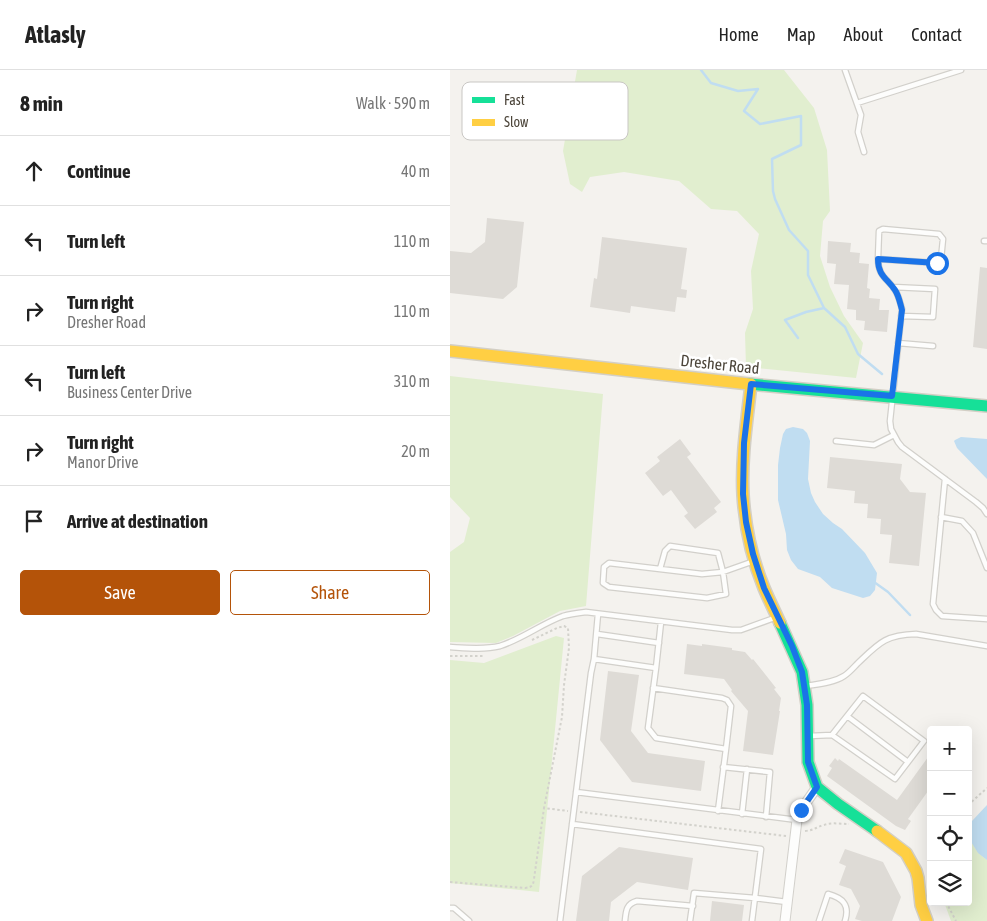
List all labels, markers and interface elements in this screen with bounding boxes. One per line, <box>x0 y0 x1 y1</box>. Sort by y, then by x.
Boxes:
text: Atlasly <box>25 21 86 48</box>
text: Home <box>719 24 759 45</box>
text: Map <box>787 24 816 45</box>
text: About <box>844 24 883 45</box>
text: Contact <box>911 24 962 45</box>
legend <box>462 82 628 140</box>
text: 8 min <box>20 91 63 115</box>
text: Fast <box>504 92 525 108</box>
text: Walk · 590 m <box>356 94 430 112</box>
text: Slow <box>504 114 529 130</box>
icon: ahead <box>20 157 48 185</box>
text: Continue <box>67 160 131 182</box>
text: 40 m <box>401 162 430 180</box>
icon: left <box>20 227 48 255</box>
text: Turn left <box>67 230 125 252</box>
text: 110 m <box>394 232 430 250</box>
route start <box>926 252 949 275</box>
text: Turn right <box>67 291 134 313</box>
icon: right <box>20 297 48 325</box>
text: 110 m <box>394 302 430 320</box>
text: Dresher Road <box>67 313 146 331</box>
street label: Dresher Road <box>680 351 760 377</box>
text: Turn left <box>67 361 125 383</box>
icon: left <box>20 367 48 395</box>
text: 310 m <box>394 372 430 390</box>
text: Business Center Drive <box>67 383 192 401</box>
text: Turn right <box>67 431 134 453</box>
icon: right <box>20 437 48 465</box>
text: 20 m <box>401 442 430 460</box>
text: Manor Drive <box>67 453 138 471</box>
icon: arrive <box>20 507 48 535</box>
text: Arrive at destination <box>67 510 208 532</box>
button: Save <box>20 570 220 615</box>
button: Share <box>230 570 430 615</box>
map controls <box>927 726 972 906</box>
button: + <box>927 726 972 771</box>
button: − <box>927 771 972 816</box>
route end <box>790 799 813 822</box>
button: locate <box>927 816 972 861</box>
button: layers <box>927 861 972 906</box>

